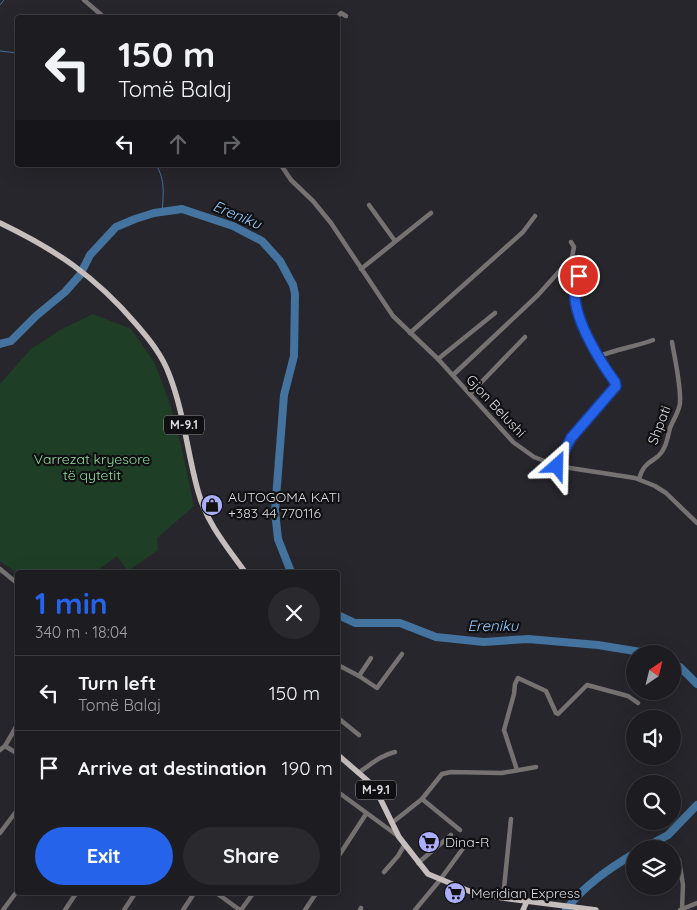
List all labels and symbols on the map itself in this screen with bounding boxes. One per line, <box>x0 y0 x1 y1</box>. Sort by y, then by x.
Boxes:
water label: Ereniku <box>210 196 266 234</box>
pin <box>558 255 600 297</box>
street label: Gjon Belushi <box>462 371 530 441</box>
street label: Shpati <box>643 403 675 447</box>
road number: M-9.1 <box>164 416 204 434</box>
position arrow <box>530 439 582 491</box>
park label: Varrezat kryesore të qytetit <box>34 450 150 484</box>
place label: AUTOGOMA KATI +383 44 770116 <box>228 488 340 522</box>
shop icon: AUTOGOMA KATI +383 44 770116 <box>200 493 224 517</box>
water label: Ereniku <box>468 616 520 635</box>
north arrow <box>626 645 681 700</box>
road number: M-9.1 <box>356 780 396 800</box>
supermarket icon: Dina-R <box>417 830 441 854</box>
place label: Dina-R <box>445 833 489 851</box>
supermarket icon: Meridian Express <box>443 881 467 905</box>
place label: Meridian Express <box>471 884 580 902</box>

